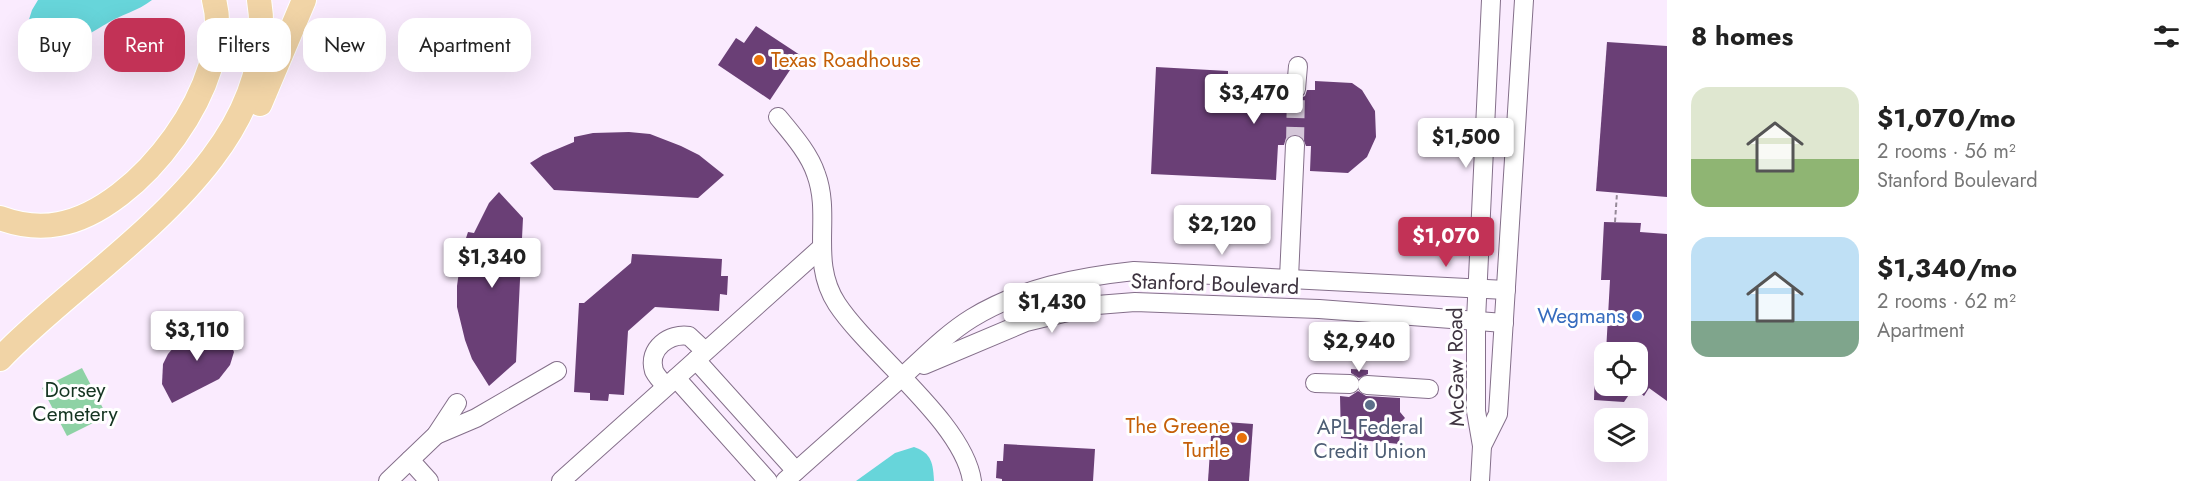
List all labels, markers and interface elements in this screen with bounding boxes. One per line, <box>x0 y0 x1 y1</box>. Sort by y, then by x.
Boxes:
text: 8 homes <box>1691 17 1793 55</box>
chip: Buy <box>18 18 92 72</box>
chip: Rent <box>104 18 185 72</box>
chip: Filters <box>197 18 291 72</box>
chip: New <box>303 18 386 72</box>
chip: Apartment <box>398 18 531 72</box>
icon: filters <box>2150 20 2183 53</box>
place label: Texas Roadhouse <box>771 45 921 75</box>
marker: Texas Roadhouse <box>752 53 766 67</box>
pin: $3,470 <box>1205 74 1303 125</box>
text: $3,470 <box>1219 79 1289 108</box>
text: $1,070/mo <box>1877 99 2016 137</box>
icon: home <box>1739 111 1811 183</box>
pin: $1,500 <box>1417 118 1515 169</box>
text: $1,500 <box>1432 123 1500 152</box>
text: 2 rooms · 56 m² <box>1877 137 2016 166</box>
text: Stanford Boulevard <box>1877 166 2038 195</box>
pin: $2,120 <box>1173 205 1271 256</box>
text: $2,120 <box>1188 210 1256 239</box>
pin: $1,070 <box>1397 217 1495 268</box>
text: $1,070 <box>1412 222 1480 251</box>
pin: $1,340 <box>443 238 541 289</box>
text: $1,340 <box>458 243 526 272</box>
text: $1,340/mo <box>1877 249 2017 287</box>
icon: home <box>1739 261 1811 333</box>
street label: Stanford Boulevard <box>1130 266 1300 302</box>
pin: $1,430 <box>1003 283 1101 334</box>
text: 2 rooms · 62 m² <box>1877 287 2016 316</box>
text: $1,430 <box>1018 288 1086 317</box>
place label: Wegmans <box>1537 301 1625 331</box>
street label: McGaw Road <box>1440 307 1472 427</box>
marker: Wegmans <box>1630 309 1644 323</box>
pin: $3,110 <box>148 311 246 362</box>
text: $3,110 <box>165 316 229 345</box>
text: Apartment <box>1877 316 1964 345</box>
pin: $2,940 <box>1310 322 1408 373</box>
text: $2,940 <box>1323 327 1395 356</box>
map controls <box>1594 342 1648 462</box>
button: locate <box>1594 342 1648 396</box>
park label: Dorsey Cemetery <box>32 375 118 429</box>
marker: APL Federal Credit Union <box>1363 398 1377 412</box>
button: layers <box>1594 408 1648 462</box>
place label: The Greene Turtle <box>1125 411 1230 465</box>
place label: APL Federal Credit Union <box>1314 412 1426 466</box>
marker: The Greene Turtle <box>1235 431 1249 445</box>

